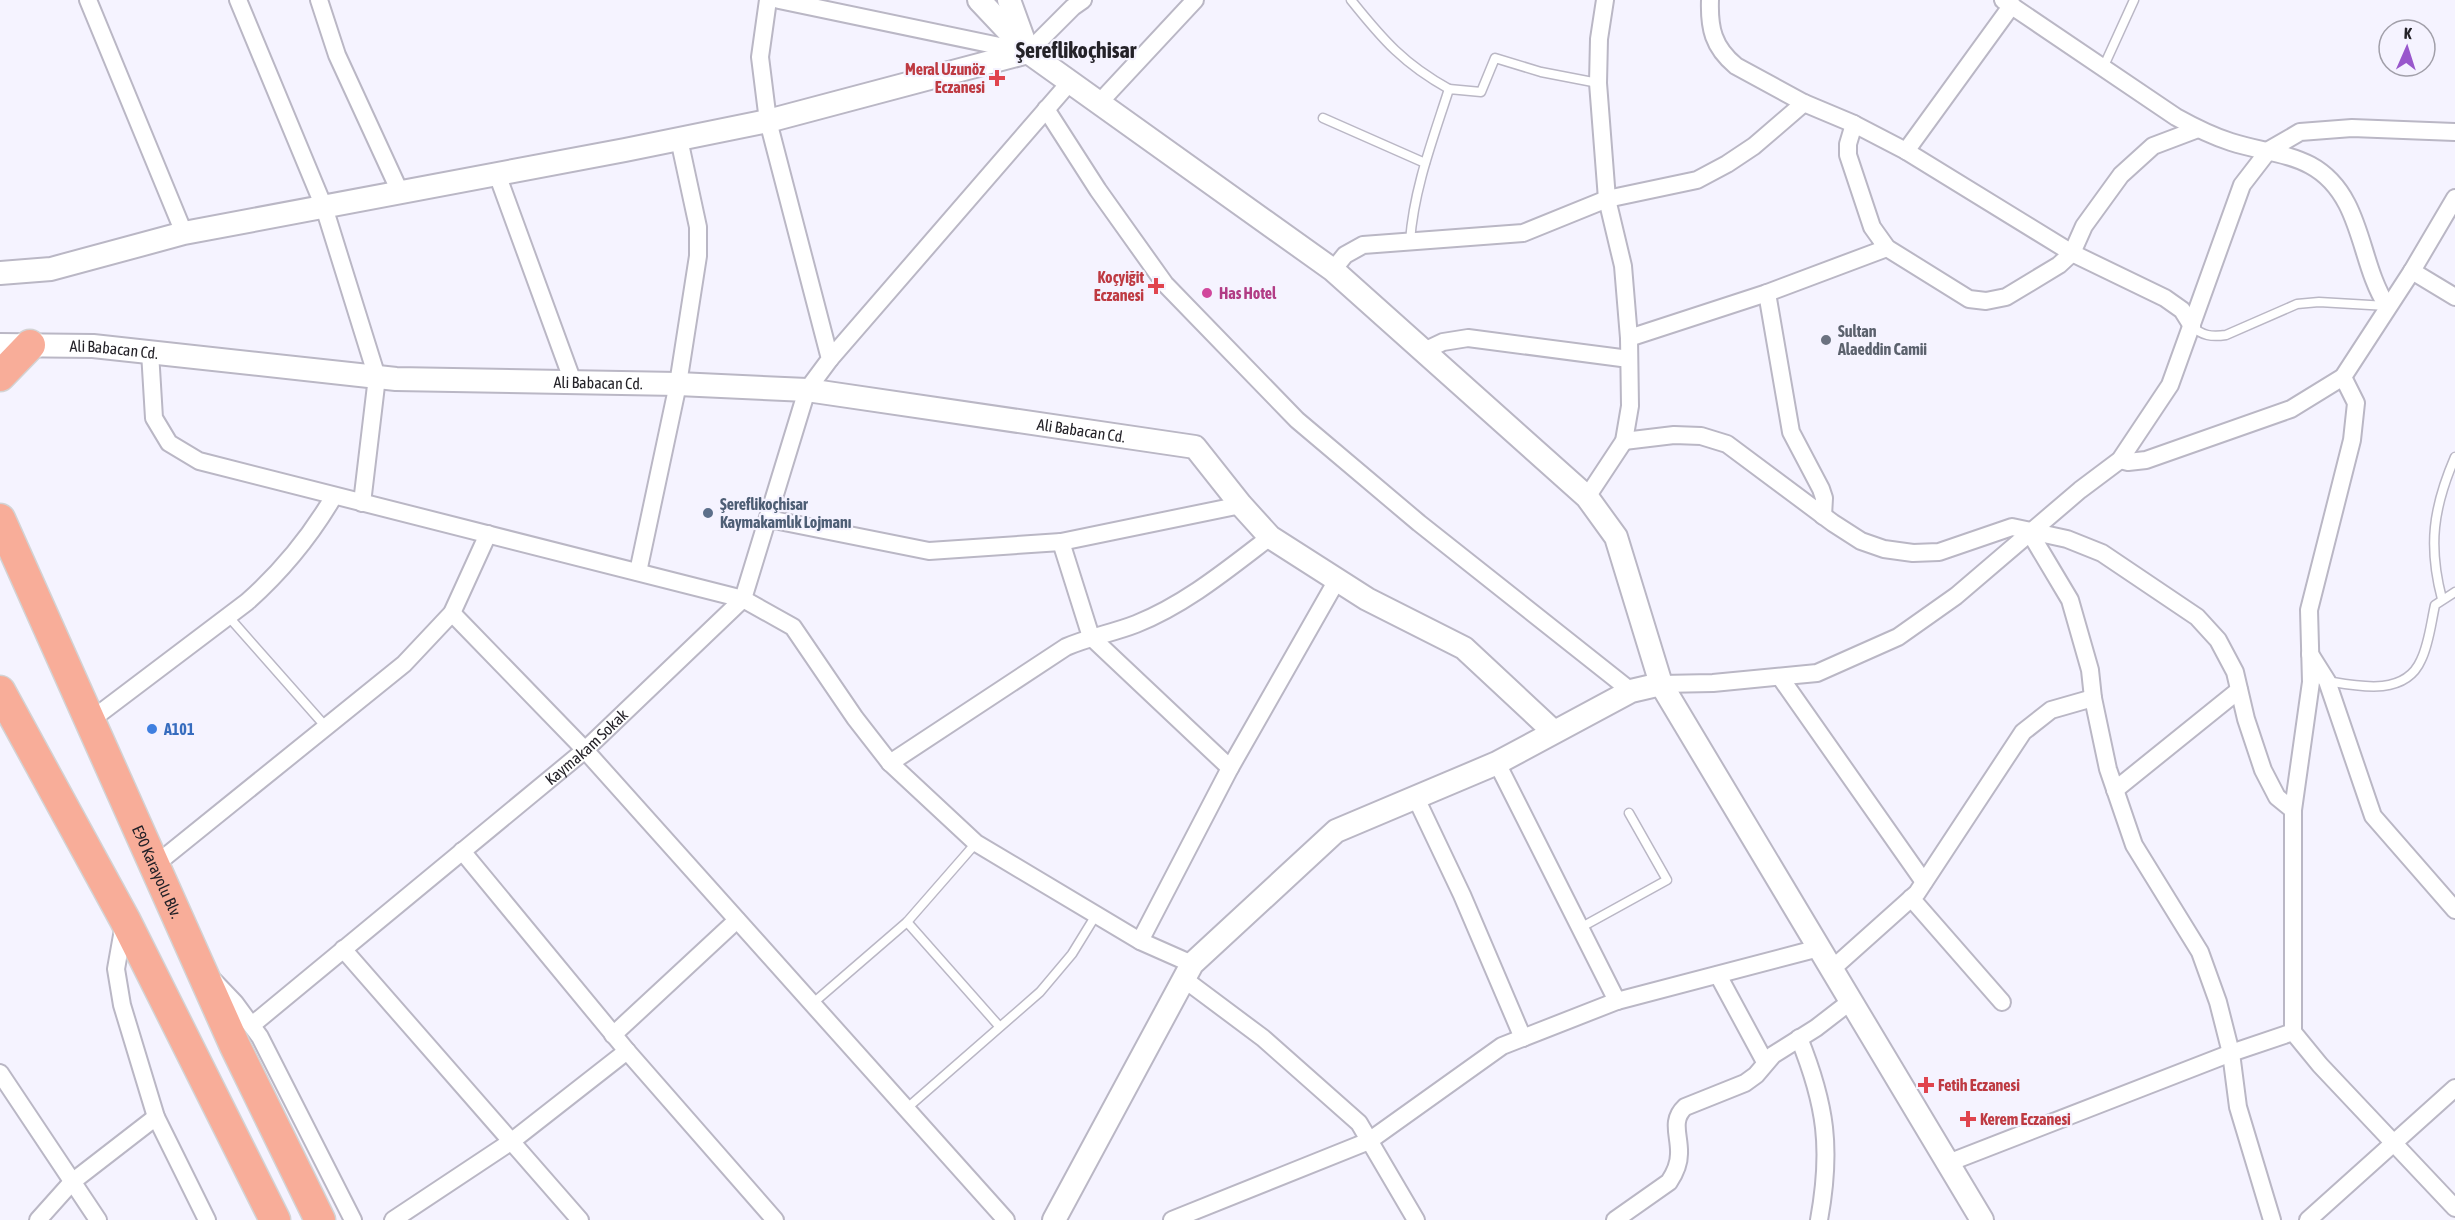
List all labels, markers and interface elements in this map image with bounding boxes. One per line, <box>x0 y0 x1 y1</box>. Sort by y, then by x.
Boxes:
north arrow <box>2377 18 2437 78</box>
text: K <box>2403 24 2412 42</box>
district label: Şereflikoçhisar <box>1016 37 1137 63</box>
place label: Meral Uzunöz Eczanesi <box>905 60 985 96</box>
marker: Meral Uzunöz Eczanesi <box>990 71 1004 85</box>
place label: Koçyiğit Eczanesi <box>1094 268 1144 304</box>
marker: Koçyiğit Eczanesi <box>1149 279 1163 293</box>
place label: Has Hotel <box>1219 284 1277 302</box>
marker: Has Hotel <box>1200 286 1214 300</box>
place label: Sultan Alaeddin Camii <box>1837 322 1927 358</box>
marker: Sultan Alaeddin Camii <box>1819 333 1833 347</box>
street label: Ali Babacan Cd. <box>69 337 159 362</box>
street label: Ali Babacan Cd. <box>553 373 643 392</box>
street label: Ali Babacan Cd. <box>1036 415 1127 446</box>
place label: Şereflikoçhisar Kaymakamlık Lojmanı <box>720 495 852 531</box>
marker: Şereflikoçhisar Kaymakamlık Lojmanı <box>701 506 715 520</box>
street label: Kaymakam Sokak <box>541 705 631 788</box>
place label: A101 <box>163 720 195 738</box>
marker: A101 <box>145 722 159 736</box>
street label: E90 Karayolu Blv. <box>129 822 186 921</box>
place label: Fetih Eczanesi <box>1938 1076 2020 1094</box>
marker: Fetih Eczanesi <box>1919 1078 1933 1092</box>
place label: Kerem Eczanesi <box>1980 1110 2071 1128</box>
marker: Kerem Eczanesi <box>1961 1112 1975 1126</box>

